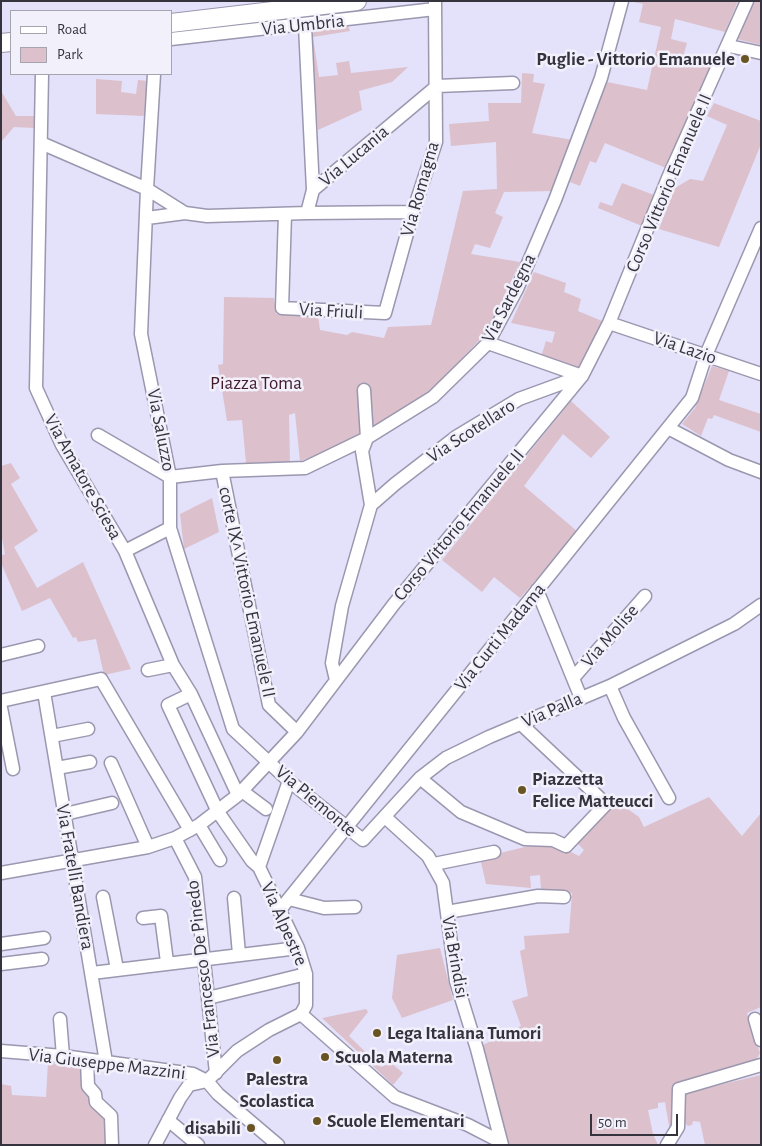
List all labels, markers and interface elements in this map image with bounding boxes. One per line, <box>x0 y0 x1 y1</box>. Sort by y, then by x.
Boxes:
street label: Via Umbria <box>261 9 345 41</box>
legend <box>10 10 172 75</box>
text: Road <box>57 22 87 37</box>
text: Park <box>57 47 83 62</box>
place label: Puglie - Vittorio Emanuele <box>536 48 735 70</box>
marker: Puglie - Vittorio Emanuele <box>739 53 751 65</box>
street label: Corso Vittorio Emanuele II <box>621 90 717 276</box>
street label: Via Lucania <box>315 120 393 192</box>
street label: Via Romagna <box>396 139 444 239</box>
street label: Via Sardegna <box>477 250 541 346</box>
street label: Via Friuli <box>298 298 364 324</box>
street label: Via Lazio <box>650 327 720 369</box>
park label: Piazza Toma <box>210 372 302 394</box>
street label: Via Saluzzo <box>142 387 180 473</box>
street label: Via Scotellaro <box>423 394 519 468</box>
street label: Via Amatore Sciesa <box>39 410 127 544</box>
street label: Corso Vittorio Emanuele II <box>389 444 529 606</box>
street label: corte IX^ Vittorio Emanuele II <box>213 484 281 700</box>
street label: Via Curti Madama <box>450 578 550 696</box>
street label: Via Molise <box>576 600 644 672</box>
street label: Via Palla <box>518 687 586 733</box>
street label: Via Piemonte <box>271 760 361 842</box>
place label: Piazzetta Felice Matteucci <box>532 768 653 812</box>
marker: Piazzetta Felice Matteucci <box>516 784 528 796</box>
street label: Via Fratelli Bandiera <box>51 802 99 952</box>
street label: Via Francesco De Pinedo <box>181 879 225 1059</box>
street label: Via Alpestre <box>255 879 313 969</box>
street label: Via Brindisi <box>436 914 474 1000</box>
place label: Lega Italiana Tumori <box>387 1022 541 1044</box>
marker: Lega Italiana Tumori <box>371 1027 383 1039</box>
street label: Via Giuseppe Mazzini <box>27 1043 187 1085</box>
place label: Scuola Materna <box>335 1046 453 1068</box>
marker: Scuola Materna <box>319 1051 331 1063</box>
marker: Palestra Scolastica <box>271 1054 283 1066</box>
place label: Palestra Scolastica <box>240 1068 314 1112</box>
scale bar <box>592 1104 680 1136</box>
place label: Scuole Elementari <box>327 1110 465 1132</box>
marker: Scuole Elementari <box>311 1115 323 1127</box>
text: 50 m <box>598 1115 627 1130</box>
place label: disabili <box>185 1117 241 1139</box>
marker: disabili <box>245 1122 257 1134</box>

